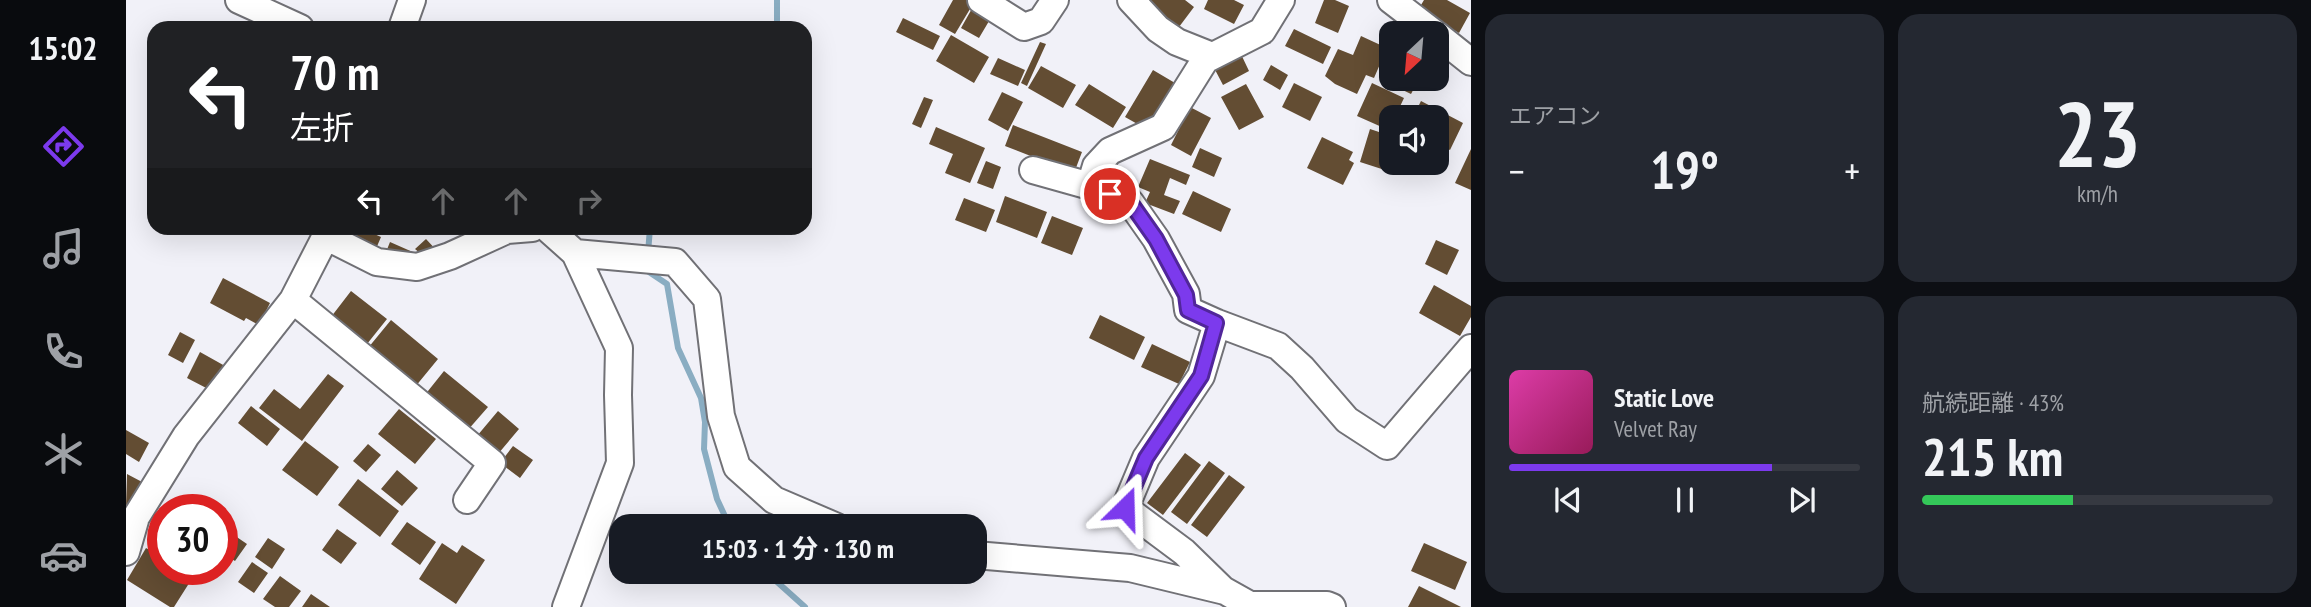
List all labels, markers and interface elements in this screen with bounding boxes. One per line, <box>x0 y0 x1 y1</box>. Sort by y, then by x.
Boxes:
north arrow <box>1379 21 1449 91</box>
map controls <box>1379 21 1449 175</box>
text: 15:02 <box>28 27 98 69</box>
text: 70 m <box>290 40 379 104</box>
icon: left <box>175 49 266 140</box>
text: 23 <box>2054 74 2141 192</box>
text: エアコン <box>1509 101 1601 130</box>
button: sound <box>1379 105 1449 175</box>
text: 左折 <box>290 106 354 148</box>
icon: directions <box>39 122 88 171</box>
text: 19° <box>1650 136 1719 203</box>
text: − <box>1509 146 1525 195</box>
text: + <box>1844 146 1860 195</box>
pin <box>1080 164 1140 224</box>
icon: arrive <box>1091 175 1129 213</box>
text: km/h <box>2077 179 2118 208</box>
icon: left <box>351 182 389 220</box>
icon: ahead <box>424 182 462 220</box>
icon: ahead <box>497 182 535 220</box>
icon: right <box>570 182 608 220</box>
icon: music <box>39 224 88 273</box>
icon: phone <box>39 327 88 376</box>
text: Static Love <box>1614 381 1714 414</box>
text: 航続距離 · 43% <box>1922 388 2064 417</box>
text: Velvet Ray <box>1614 414 1697 443</box>
text: 215 km <box>1922 423 2063 490</box>
icon: climate <box>39 429 88 478</box>
position arrow <box>1088 471 1162 545</box>
icon: previous <box>1549 481 1587 519</box>
icon: pause <box>1666 481 1704 519</box>
icon: next <box>1783 481 1821 519</box>
speed limit sign: 30 <box>147 494 238 585</box>
icon: car <box>39 531 88 580</box>
text: 15:03 · 1 分 · 130 m <box>702 532 894 565</box>

